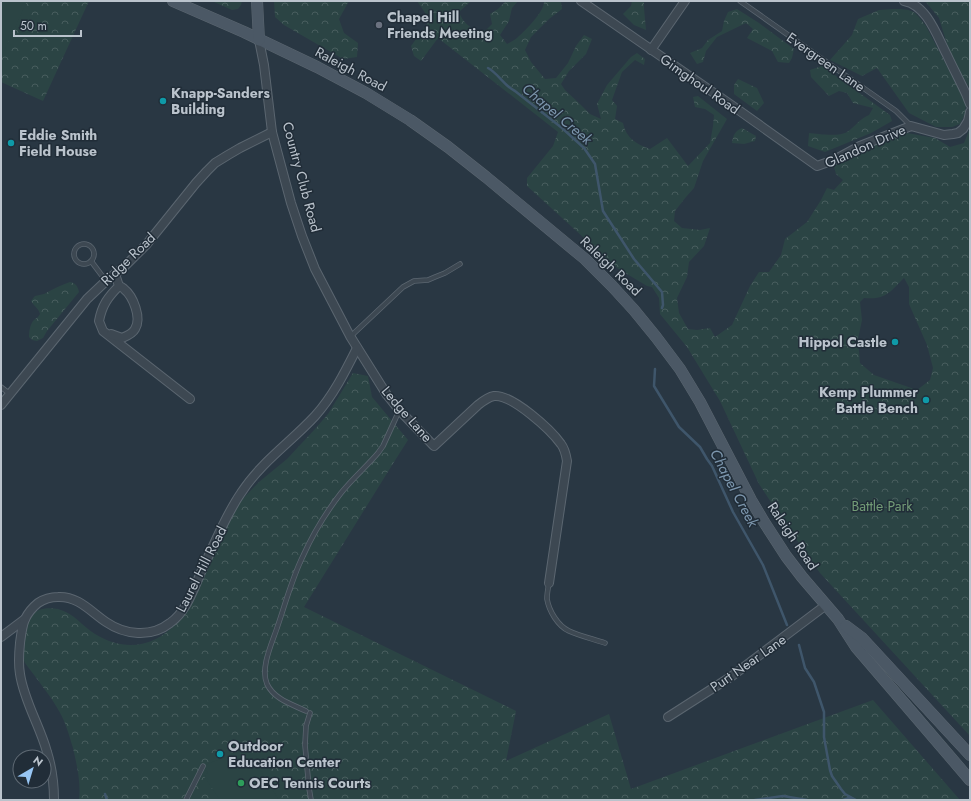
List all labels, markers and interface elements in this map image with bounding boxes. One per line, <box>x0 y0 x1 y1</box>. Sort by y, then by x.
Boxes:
place label: Chapel Hill Friends Meeting <box>387 7 493 43</box>
scale bar <box>14 12 81 38</box>
text: 50 m <box>20 17 47 35</box>
marker: Chapel Hill Friends Meeting <box>374 20 384 30</box>
street label: Evergreen Lane <box>783 28 869 96</box>
street label: Raleigh Road <box>312 42 390 96</box>
street label: Gimghoul Road <box>656 49 744 119</box>
water label: Chapel Creek <box>517 78 597 150</box>
place label: Knapp-Sanders Building <box>171 83 271 119</box>
marker: Knapp-Sanders Building <box>158 96 168 106</box>
street label: Glandon Drive <box>821 119 909 173</box>
street label: Country Club Road <box>278 120 326 234</box>
place label: Eddie Smith Field House <box>19 125 97 161</box>
marker: Eddie Smith Field House <box>6 138 16 148</box>
street label: Ridge Road <box>96 228 160 290</box>
street label: Raleigh Road <box>576 232 646 300</box>
place label: Hippol Castle <box>799 332 887 352</box>
marker: Hippol Castle <box>890 337 900 347</box>
street label: Ledge Lane <box>377 382 437 446</box>
place label: Kemp Plummer Battle Bench <box>819 382 918 418</box>
marker: Kemp Plummer Battle Bench <box>921 395 931 405</box>
water label: Chapel Creek <box>704 445 764 532</box>
park label: Battle Park <box>852 496 913 516</box>
street label: Raleigh Road <box>763 498 823 574</box>
street label: Laurel Hill Road <box>171 523 231 615</box>
street label: Purt Near Lane <box>706 629 790 697</box>
place label: Outdoor Education Center <box>228 736 341 772</box>
north arrow <box>12 749 52 789</box>
marker: Outdoor Education Center <box>215 749 225 759</box>
text: N <box>30 752 47 770</box>
place label: OEC Tennis Courts <box>249 773 371 793</box>
marker: OEC Tennis Courts <box>236 778 246 788</box>

